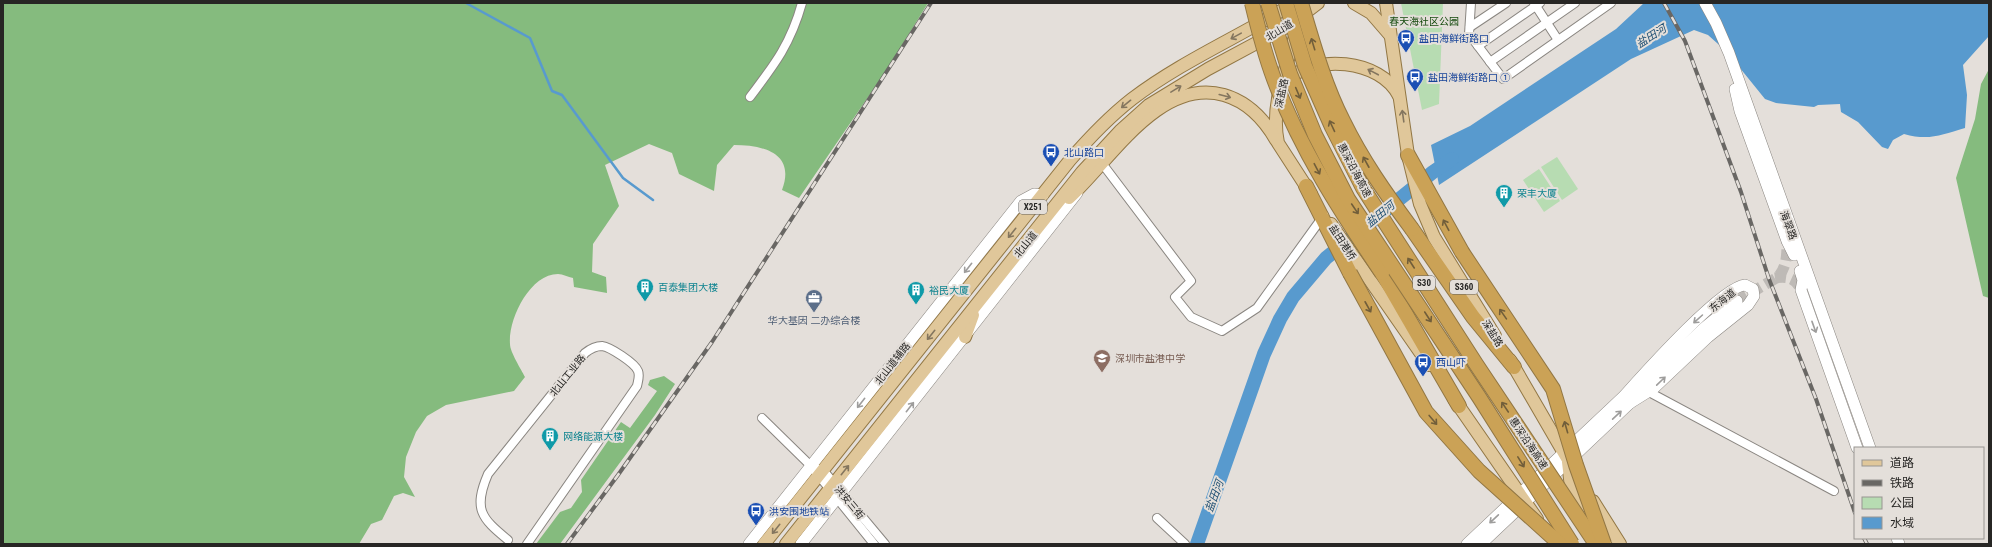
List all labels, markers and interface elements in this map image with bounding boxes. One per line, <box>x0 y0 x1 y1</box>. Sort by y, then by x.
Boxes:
park label: 春天海社区公园 <box>1389 16 1459 27</box>
street label: 北山道 <box>1264 18 1295 43</box>
water label: 盐田河 <box>1634 21 1670 51</box>
bus stop icon: 盐田海鲜街路口 <box>1396 28 1416 53</box>
one-way arrow <box>1230 33 1242 41</box>
place label: 盐田海鲜街路口 <box>1419 33 1489 44</box>
one-way arrow <box>1309 37 1316 50</box>
bus stop icon: 盐田海鲜街路口 ① <box>1405 67 1425 92</box>
one-way arrow <box>1367 68 1379 75</box>
place label: 盐田海鲜街路口 ① <box>1428 72 1510 83</box>
street label: 深盐路 <box>1273 77 1290 109</box>
one-way arrow <box>1170 84 1182 92</box>
one-way arrow <box>1294 87 1302 99</box>
one-way arrow <box>1218 93 1231 100</box>
one-way arrow <box>1120 100 1131 109</box>
one-way arrow <box>1399 110 1407 123</box>
one-way arrow <box>1328 121 1335 133</box>
street label: 惠深沿海高速 <box>1336 141 1373 199</box>
bus stop icon: 北山路口 <box>1041 142 1061 167</box>
place label: 北山路口 <box>1064 147 1104 158</box>
one-way arrow <box>1361 157 1369 169</box>
one-way arrow <box>1314 163 1322 175</box>
building icon: 荣丰大厦 <box>1494 183 1514 208</box>
place label: 荣丰大厦 <box>1517 188 1557 199</box>
water label: 盐田河 <box>1363 198 1399 230</box>
road number: X251 <box>1019 200 1047 214</box>
one-way arrow <box>1352 203 1360 215</box>
street label: 海翠路 <box>1778 209 1799 241</box>
one-way arrow <box>1441 219 1449 231</box>
street label: 盐田港桥 <box>1327 223 1358 262</box>
one-way arrow <box>1008 227 1016 238</box>
street label: 北山道 <box>1012 229 1039 259</box>
one-way arrow <box>1407 258 1415 269</box>
one-way arrow <box>963 263 972 274</box>
road number: S30 <box>1413 276 1435 290</box>
building icon: 百泰集团大楼 <box>635 277 655 302</box>
building icon: 裕民大厦 <box>906 280 926 305</box>
road number: S360 <box>1450 280 1478 294</box>
place label: 百泰集团大楼 <box>658 282 718 293</box>
place label: 裕民大厦 <box>929 285 969 296</box>
street label: 东海道 <box>1707 287 1738 314</box>
office icon: 华大基因 二办综合楼 <box>804 288 824 313</box>
one-way arrow <box>1365 301 1373 313</box>
one-way arrow <box>1499 309 1507 320</box>
one-way arrow <box>1424 311 1432 323</box>
one-way arrow <box>1693 314 1703 324</box>
place label: 华大基因 二办综合楼 <box>768 315 860 326</box>
street label: 深盐路 <box>1480 318 1505 349</box>
one-way arrow <box>1811 321 1819 333</box>
one-way arrow <box>927 329 935 340</box>
street label: 北山道辅路 <box>873 340 912 386</box>
school or university icon: 深圳市盐港中学 <box>1092 348 1112 373</box>
street label: 北山工业路 <box>547 352 587 398</box>
bus stop icon: 西山吓 <box>1413 352 1433 377</box>
place label: 深圳市盐港中学 <box>1115 353 1185 364</box>
place label: 西山吓 <box>1436 357 1466 368</box>
one-way arrow <box>1656 376 1666 385</box>
one-way arrow <box>856 397 865 408</box>
one-way arrow <box>905 402 914 413</box>
one-way arrow <box>1501 402 1509 413</box>
one-way arrow <box>1612 410 1622 420</box>
one-way arrow <box>1428 415 1437 425</box>
street label: 惠深沿海高速 <box>1507 415 1550 471</box>
one-way arrow <box>1561 421 1569 434</box>
building icon: 网络能源大楼 <box>540 426 560 451</box>
place label: 网络能源大楼 <box>563 431 623 442</box>
legend <box>1854 447 1984 539</box>
one-way arrow <box>1517 456 1525 468</box>
text: 道路 <box>1890 456 1914 470</box>
one-way arrow <box>841 464 849 475</box>
text: 铁路 <box>1890 476 1914 490</box>
water label: 盐田河 <box>1203 477 1227 514</box>
street label: 洪安三街 <box>833 483 867 521</box>
text: 公园 <box>1890 496 1914 510</box>
bus stop icon: 洪安围地铁站 <box>746 501 766 526</box>
place label: 洪安围地铁站 <box>769 506 829 517</box>
one-way arrow <box>1489 514 1499 524</box>
text: 水域 <box>1890 516 1914 530</box>
one-way arrow <box>772 523 781 534</box>

